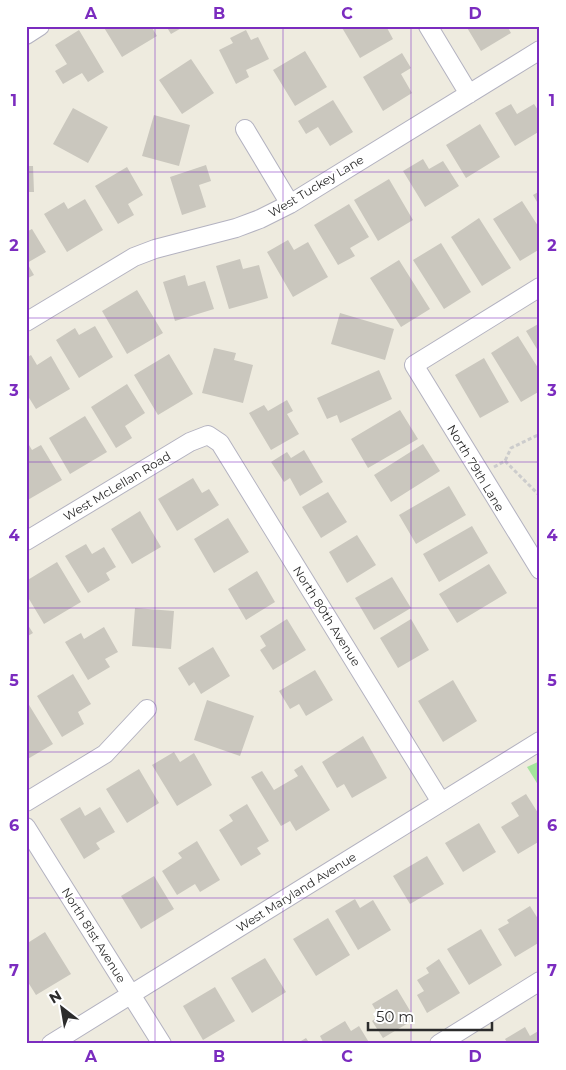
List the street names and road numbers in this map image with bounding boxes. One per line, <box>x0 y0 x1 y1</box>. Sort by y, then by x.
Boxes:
street label: West Tuckey Lane <box>266 152 366 220</box>
street label: North 79th Lane <box>444 422 508 514</box>
street label: West McLellan Road <box>61 448 173 524</box>
street label: North 80th Avenue <box>290 563 364 669</box>
street label: West Maryland Avenue <box>233 849 359 935</box>
street label: North 81st Avenue <box>59 885 129 985</box>

